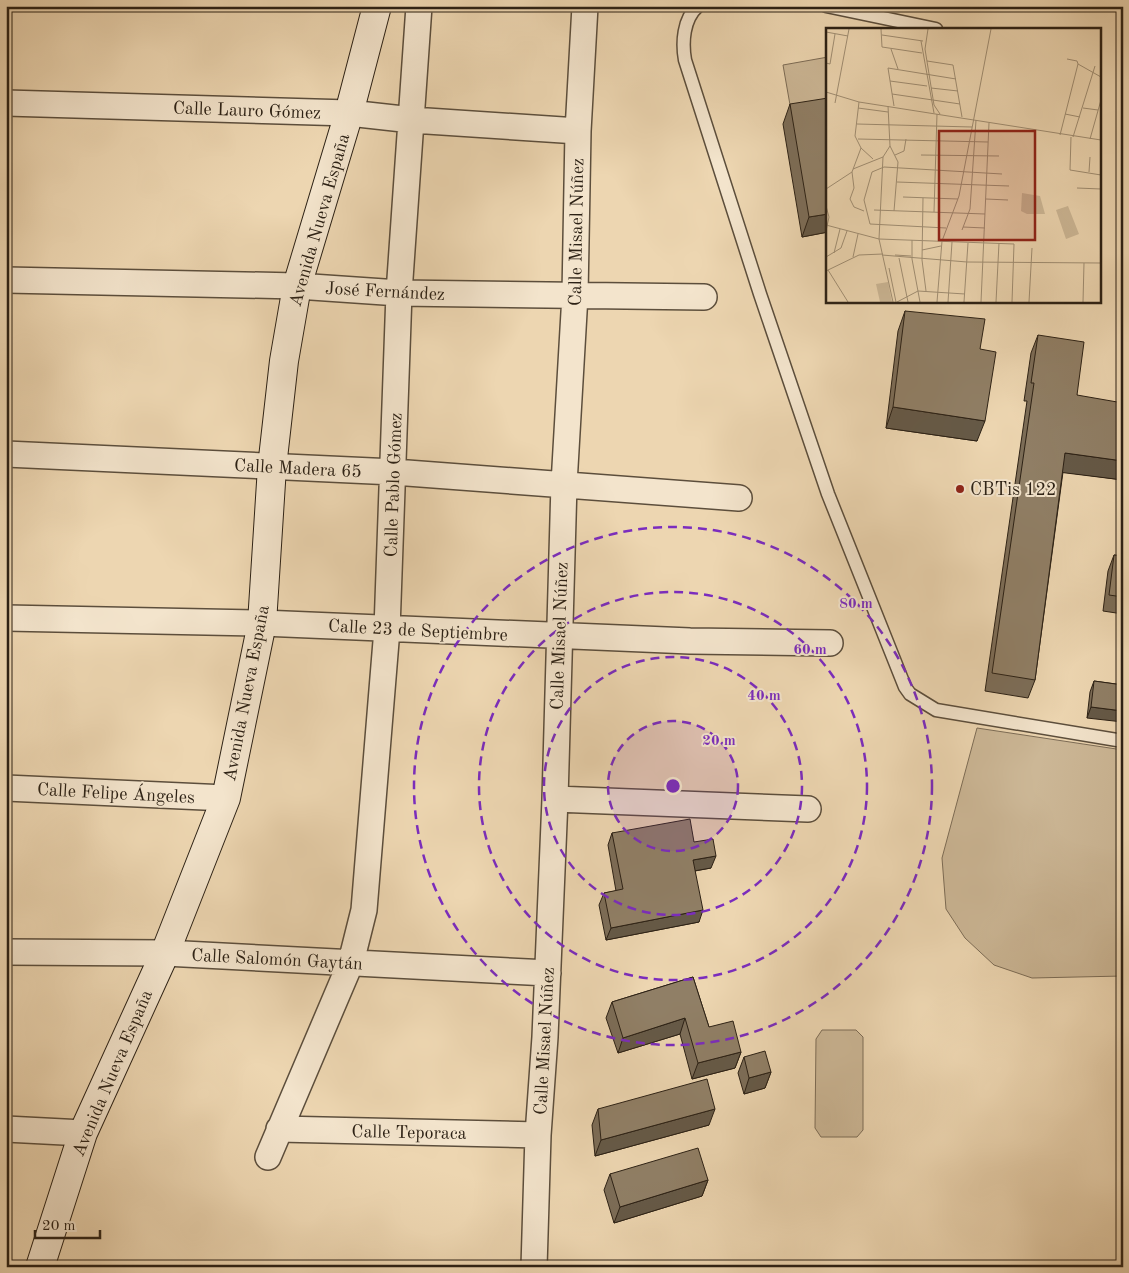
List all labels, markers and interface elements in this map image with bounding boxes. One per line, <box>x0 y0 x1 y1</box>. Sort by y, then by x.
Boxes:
inset map <box>826 28 1102 302</box>
street label: Calle Lauro Gómez <box>173 99 321 123</box>
street label: Avenida Nueva España <box>287 132 353 309</box>
street label: Calle Misael Núñez <box>567 158 587 306</box>
street label: José Fernández <box>324 280 445 304</box>
street label: Calle Pablo Gómez <box>382 412 406 558</box>
street label: Calle Madera 65 <box>234 457 362 481</box>
place label: CBTis 122 <box>970 481 1056 499</box>
marker: CBTis 122 <box>954 483 966 495</box>
street label: Calle Misael Núñez <box>548 562 572 710</box>
text: 80 m <box>839 597 873 612</box>
street label: Avenida Nueva España <box>221 603 273 783</box>
street label: Calle 23 de Septiembre <box>328 617 508 645</box>
text: 60 m <box>793 643 827 658</box>
text: 40 m <box>747 689 781 704</box>
text: 20 m <box>702 734 736 749</box>
street label: Calle Felipe Ángeles <box>37 777 196 807</box>
centre of rings <box>664 777 682 795</box>
street label: Calle Salomón Gaytán <box>191 947 363 973</box>
street label: Calle Misael Núñez <box>532 967 558 1116</box>
street label: Avenida Nueva España <box>70 987 156 1159</box>
street label: Calle Teporaca <box>351 1123 467 1143</box>
scale bar <box>35 1208 100 1240</box>
text: 20 m <box>42 1219 76 1234</box>

